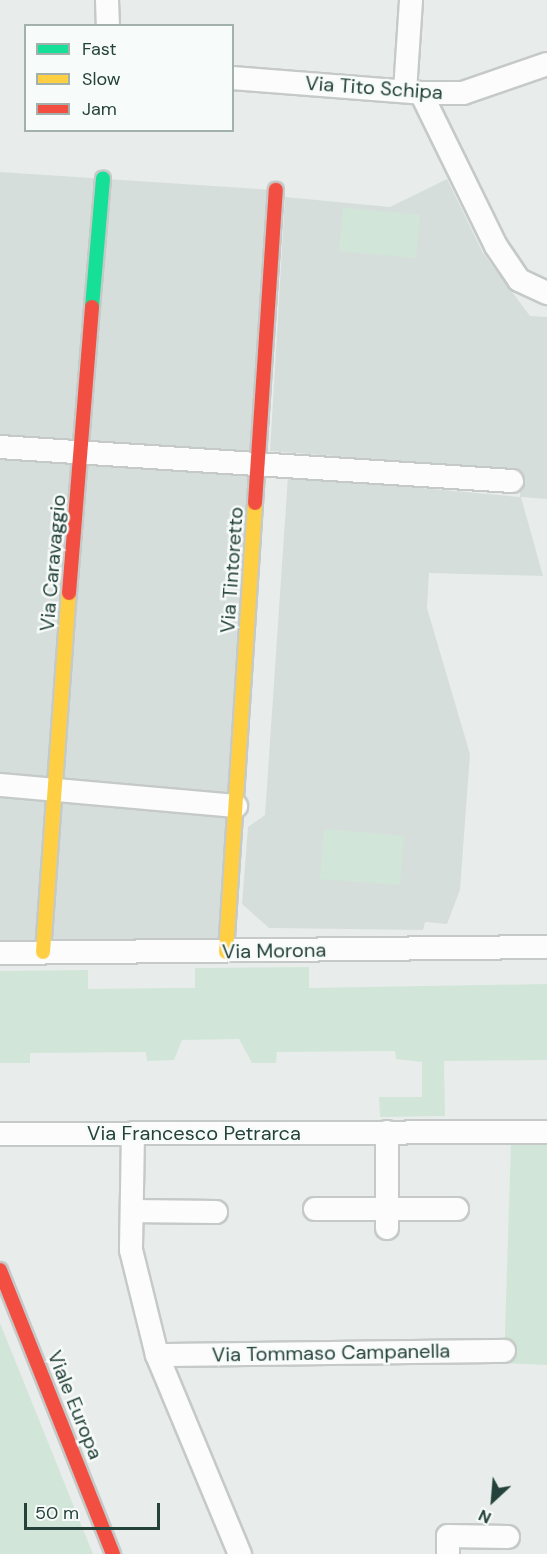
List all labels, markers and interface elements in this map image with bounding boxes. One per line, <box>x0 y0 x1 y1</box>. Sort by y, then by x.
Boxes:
legend <box>24 24 234 132</box>
text: Fast <box>82 37 117 61</box>
text: Slow <box>82 67 121 91</box>
street label: Via Tito Schipa <box>304 71 444 105</box>
text: Jam <box>82 97 117 121</box>
street label: Via Caravaggio <box>35 494 71 632</box>
street label: Via Tintoretto <box>216 506 248 634</box>
street label: Via Morona <box>222 938 326 964</box>
street label: Via Francesco Petrarca <box>87 1121 301 1145</box>
street label: Via Tommaso Campanella <box>212 1339 450 1367</box>
street label: Viale Europa <box>42 1347 108 1463</box>
north arrow <box>463 1470 523 1530</box>
scale bar <box>27 1491 164 1529</box>
text: 50 m <box>35 1501 79 1525</box>
text: N <box>475 1505 495 1529</box>

